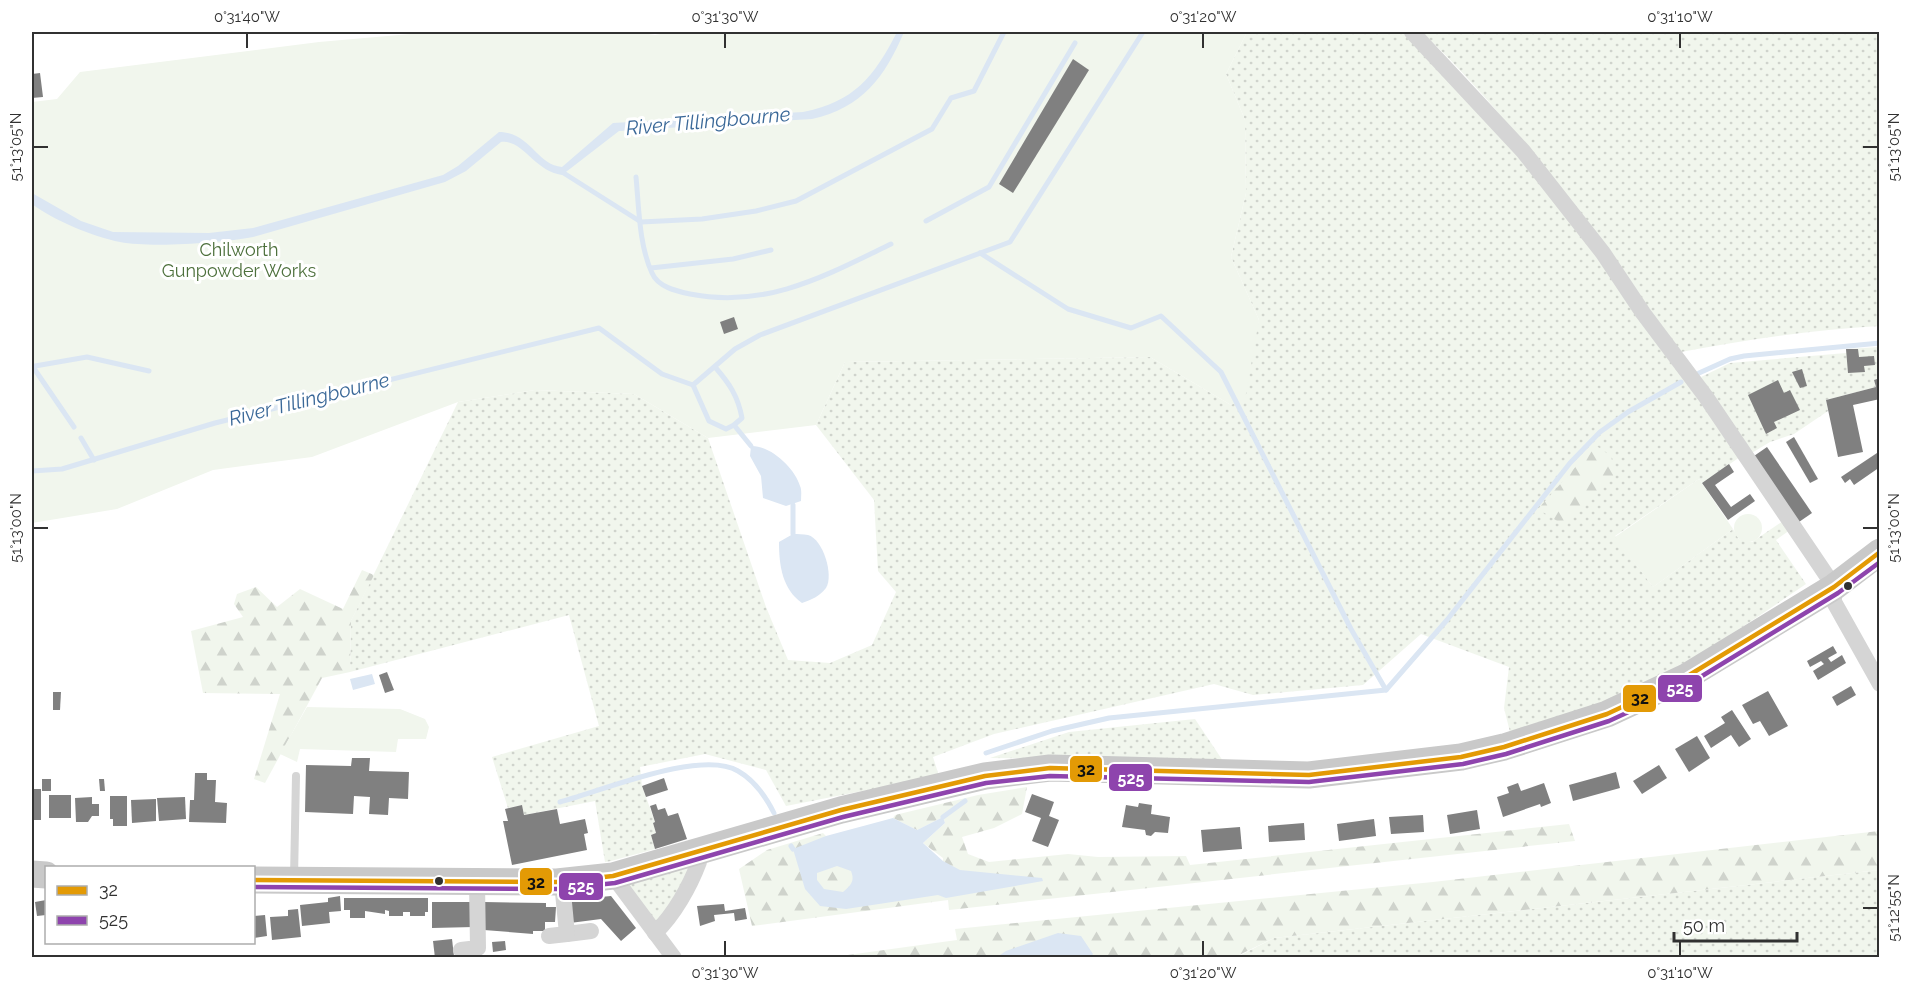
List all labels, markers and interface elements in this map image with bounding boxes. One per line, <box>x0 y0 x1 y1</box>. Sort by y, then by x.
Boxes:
text: 0°31'40"W <box>214 8 280 26</box>
text: 0°31'30"W <box>692 8 759 26</box>
text: 0°31'20"W <box>1170 8 1237 26</box>
text: 0°31'10"W <box>1647 8 1713 26</box>
water label: River Tillingbourne <box>625 102 792 140</box>
text: 51°13'05"N <box>7 113 25 181</box>
text: 51°13'05"N <box>1885 113 1903 181</box>
park label: Chilworth Gunpowder Works <box>162 239 316 281</box>
water label: River Tillingbourne <box>226 367 392 431</box>
text: 51°13'00"N <box>7 493 25 563</box>
text: 51°13'00"N <box>1885 493 1903 563</box>
unlabelled marker <box>1842 580 1854 592</box>
line badge: 525 <box>1657 674 1703 703</box>
text: 525 <box>1667 679 1694 698</box>
line badge: 32 <box>1622 684 1657 713</box>
text: 32 <box>1631 689 1649 708</box>
line badge: 32 <box>1069 755 1103 783</box>
text: 32 <box>1077 760 1095 779</box>
line badge: 525 <box>1108 763 1153 792</box>
text: 525 <box>1118 769 1145 788</box>
legend <box>45 866 255 944</box>
line badge: 32 <box>519 867 553 896</box>
line badge: 525 <box>558 872 604 901</box>
text: 32 <box>527 873 545 892</box>
text: 51°12'55"N <box>1885 874 1903 942</box>
unlabelled marker <box>433 875 445 887</box>
text: 525 <box>568 877 595 896</box>
text: 32 <box>99 879 118 900</box>
scale bar <box>1674 905 1797 943</box>
text: 525 <box>99 909 128 930</box>
text: 50 m <box>1683 915 1725 936</box>
text: 0°31'30"W <box>692 964 759 982</box>
text: 0°31'20"W <box>1170 964 1237 982</box>
text: 0°31'10"W <box>1647 964 1713 982</box>

